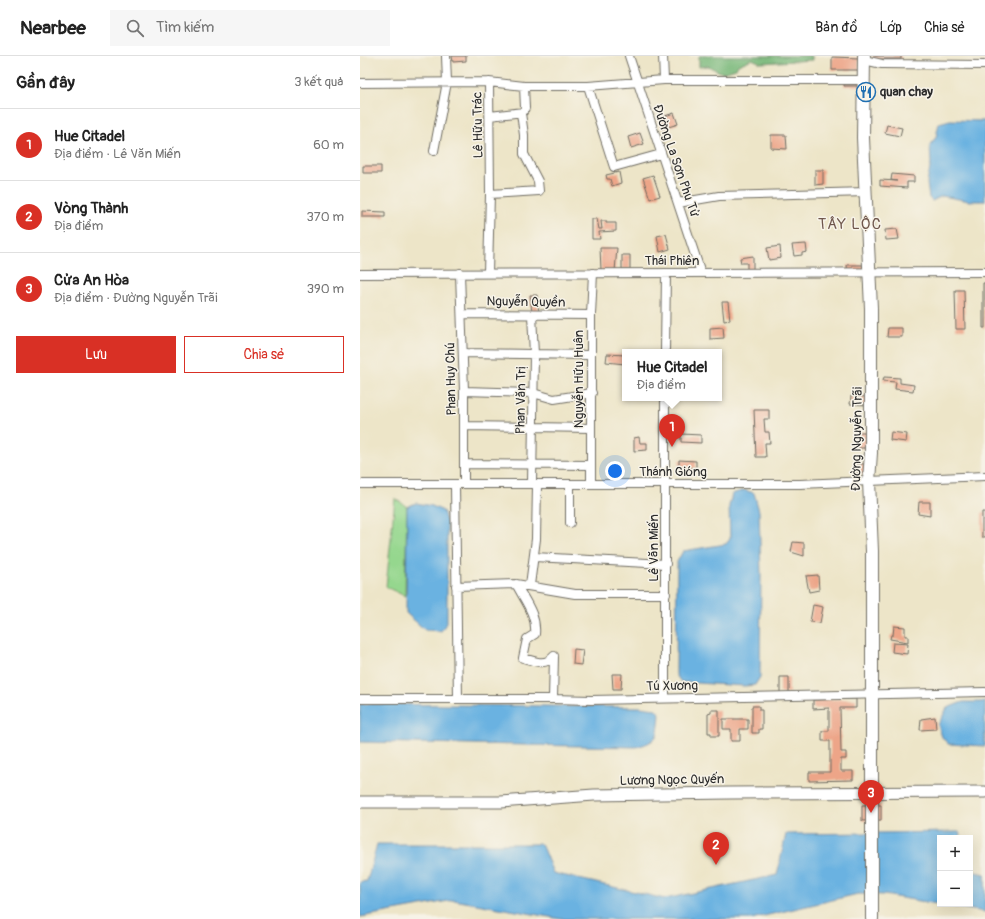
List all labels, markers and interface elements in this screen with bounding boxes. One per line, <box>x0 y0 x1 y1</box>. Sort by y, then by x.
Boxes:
search box <box>110 10 390 46</box>
text: Nearbee <box>20 16 86 40</box>
icon: search <box>124 17 146 39</box>
text: Tìm kiếm <box>156 18 214 37</box>
text: Bản đồ <box>815 19 857 36</box>
text: Lớp <box>879 19 902 36</box>
text: Chia sẻ <box>924 19 965 36</box>
text: Gần đây <box>16 72 75 93</box>
text: 3 kết quả <box>294 74 344 90</box>
restaurant icon: quan chay <box>855 81 877 103</box>
place label: quan chay <box>880 84 933 100</box>
street label: Lê Hữu Trác <box>469 91 487 159</box>
street label: Đường La Sơn Phu Tử <box>649 102 703 220</box>
text: Hue Citadel <box>54 127 125 146</box>
text: 1 <box>26 137 32 153</box>
text: 60 m <box>313 137 344 153</box>
text: Địa điểm · Lê Văn Miến <box>54 146 181 162</box>
text: Vòng Thành <box>54 199 128 218</box>
text: 2 <box>25 209 33 225</box>
text: 370 m <box>307 209 344 225</box>
district label: TÂY LỘC <box>818 215 882 234</box>
text: Địa điểm <box>54 218 103 234</box>
street label: Thái Phiên <box>645 253 699 269</box>
text: Cửa An Hòa <box>54 271 129 290</box>
text: 3 <box>25 281 33 297</box>
text: 390 m <box>307 281 344 297</box>
text: Địa điểm · Đường Nguyễn Trãi <box>54 290 218 306</box>
street label: Nguyễn Quyền <box>486 293 566 311</box>
street label: Nguyễn Hữu Huân <box>571 330 587 428</box>
button: Lưu <box>16 336 176 373</box>
button: Chia sẻ <box>184 336 344 373</box>
street label: Phan Huy Chú <box>442 342 460 416</box>
popup <box>622 349 722 401</box>
text: Hue Citadel <box>636 358 708 377</box>
street label: Phan Văn Trị <box>512 366 530 434</box>
text: Địa điểm <box>636 377 686 393</box>
street label: Đường Nguyễn Trãi <box>848 387 866 491</box>
pin: 1 <box>659 414 685 447</box>
your location <box>605 461 625 481</box>
street label: Thánh Gióng <box>639 464 707 480</box>
street label: Lê Văn Miến <box>646 514 662 582</box>
street label: Tú Xương <box>646 678 699 694</box>
street label: Lương Ngọc Quyến <box>620 771 724 789</box>
pin: 3 <box>858 780 884 813</box>
pin: 2 <box>703 832 729 865</box>
map controls <box>937 835 973 907</box>
button: + <box>937 835 973 871</box>
button: − <box>937 871 973 907</box>

